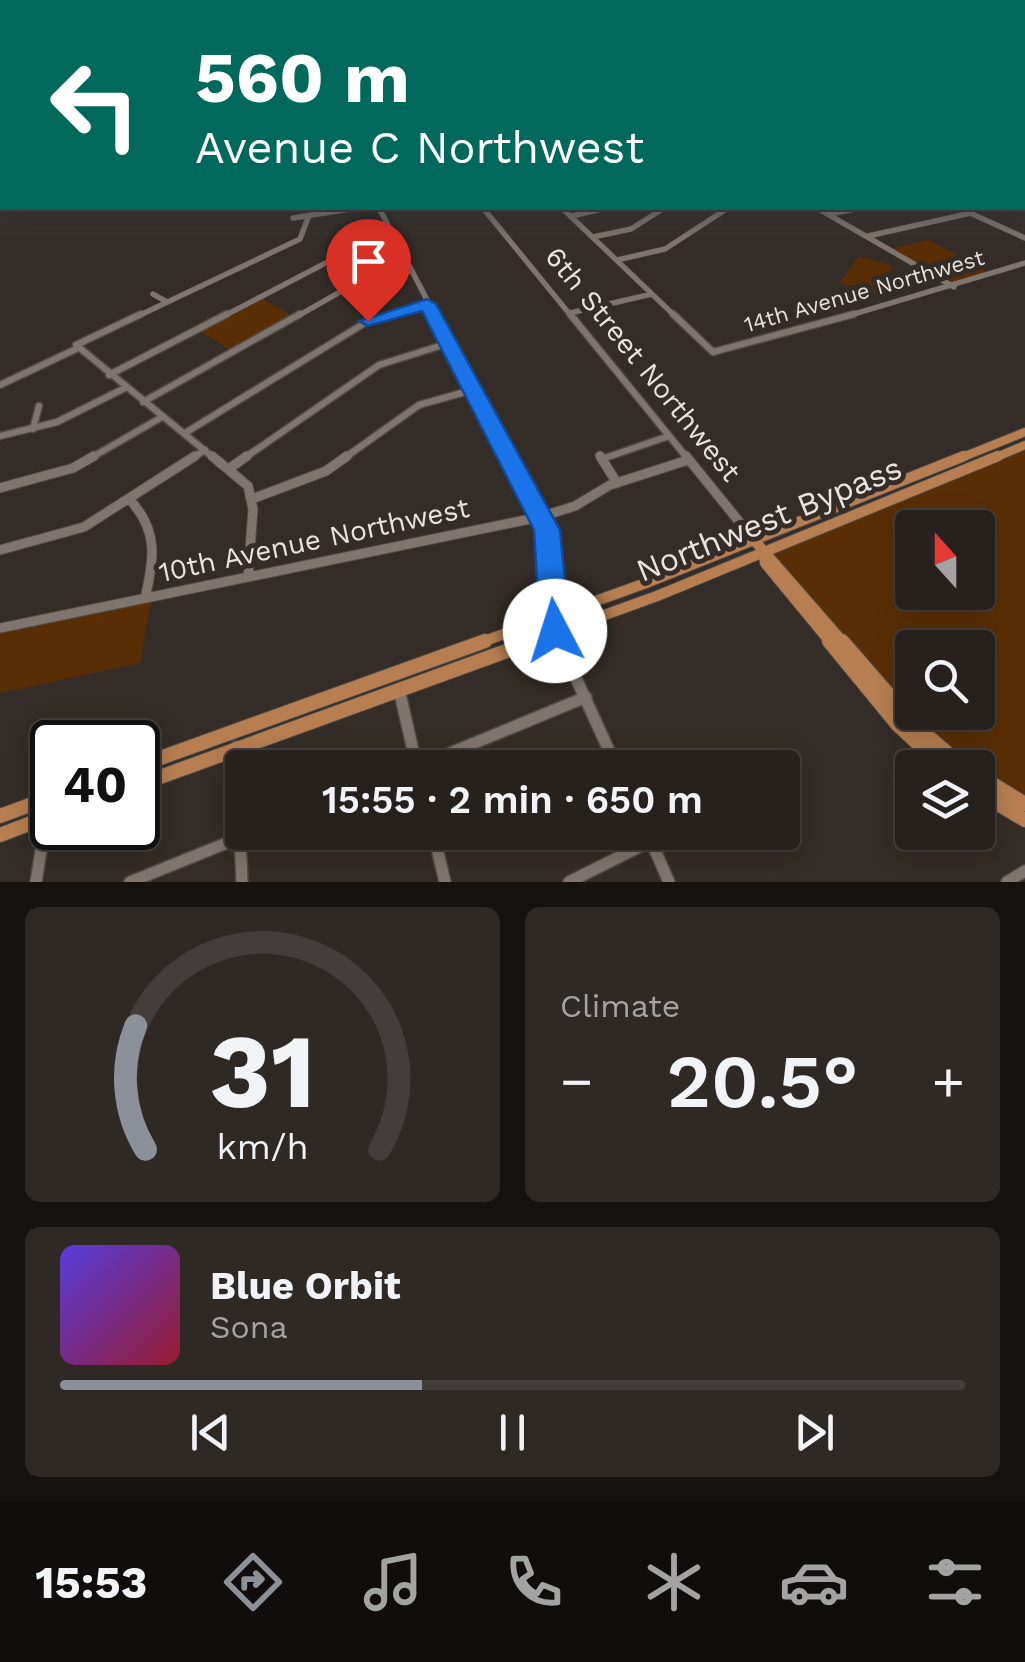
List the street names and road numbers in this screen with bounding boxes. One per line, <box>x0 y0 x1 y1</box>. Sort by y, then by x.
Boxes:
street label: 6th Street Northwest <box>538 240 748 488</box>
street label: 14th Avenue Northwest <box>741 245 987 337</box>
street label: Northwest Bypass <box>631 448 907 590</box>
street label: 10th Avenue Northwest <box>156 491 473 589</box>

